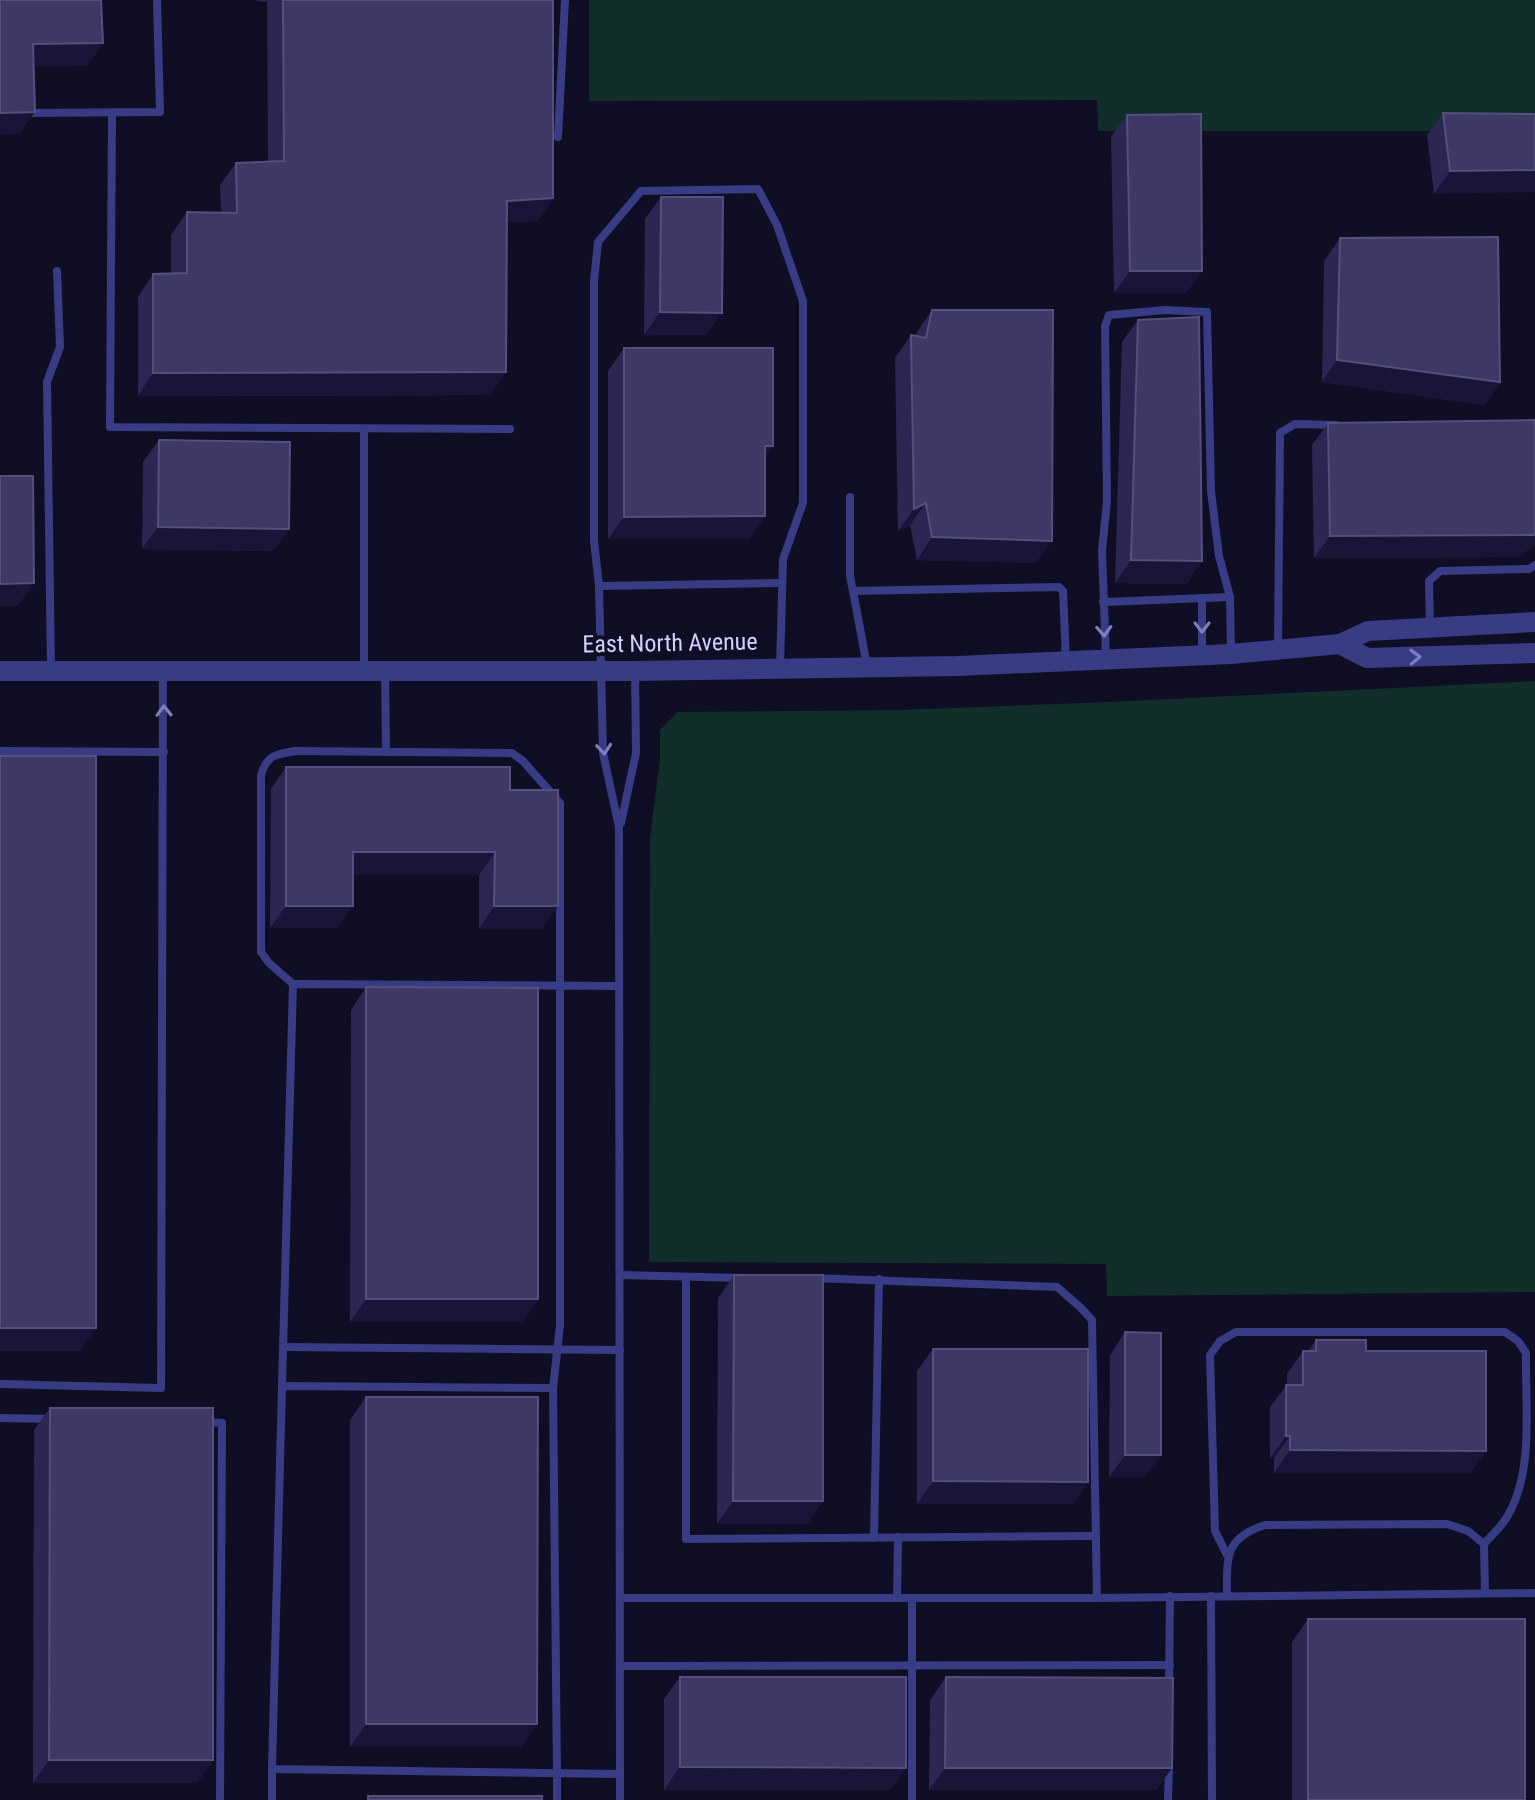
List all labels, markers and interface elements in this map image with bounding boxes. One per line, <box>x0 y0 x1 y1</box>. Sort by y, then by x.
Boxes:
one-way arrow <box>1193 621 1211 634</box>
one-way arrow <box>1096 625 1113 638</box>
street label: East North Avenue <box>582 627 758 659</box>
one-way arrow <box>1409 648 1422 666</box>
one-way arrow <box>155 704 172 717</box>
one-way arrow <box>595 742 612 755</box>

